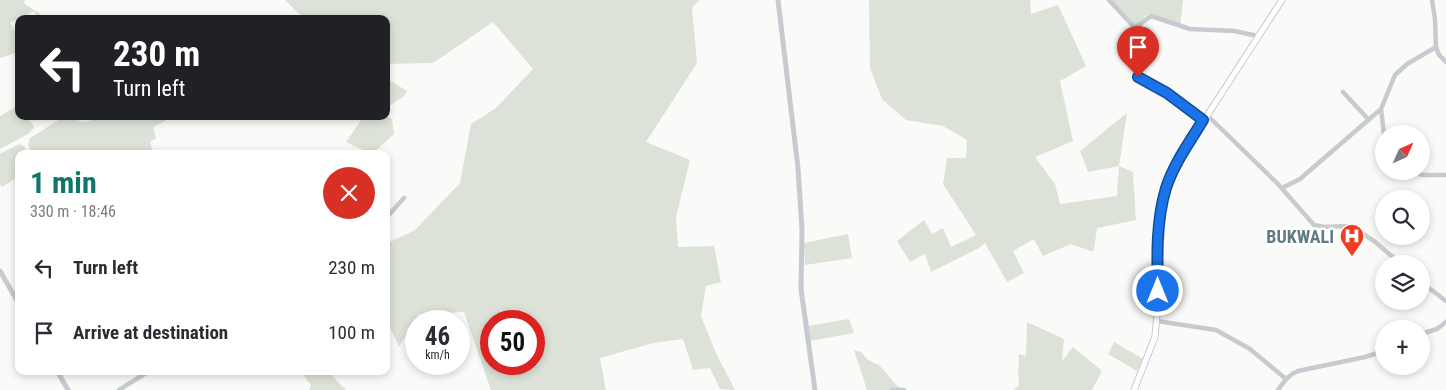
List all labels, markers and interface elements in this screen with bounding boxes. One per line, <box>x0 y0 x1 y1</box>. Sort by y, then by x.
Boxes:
pin <box>1117 26 1159 77</box>
icon: arrive <box>1124 33 1152 61</box>
text: 230 m <box>113 34 200 75</box>
icon: left <box>30 35 95 100</box>
text: Turn left <box>113 76 185 101</box>
north arrow <box>1375 125 1430 180</box>
map controls <box>1375 125 1430 375</box>
text: 1 min <box>30 165 97 200</box>
button: close <box>323 167 375 219</box>
button: search <box>1375 190 1430 245</box>
text: 330 m · 18:46 <box>30 202 116 221</box>
hospital icon: BUKWALI <box>1339 223 1365 257</box>
place label: BUKWALI <box>1266 226 1334 247</box>
icon: left <box>30 254 58 282</box>
button: layers <box>1375 255 1430 310</box>
text: Turn left <box>73 256 138 279</box>
text: 230 m <box>328 256 375 279</box>
position arrow <box>1131 264 1183 316</box>
speed limit sign: 50 <box>480 310 545 375</box>
icon: arrive <box>30 319 58 347</box>
button: + <box>1375 320 1430 375</box>
text: Arrive at destination <box>73 321 228 344</box>
text: 100 m <box>328 321 375 344</box>
text: 46 <box>425 322 450 351</box>
text: km/h <box>425 348 450 362</box>

